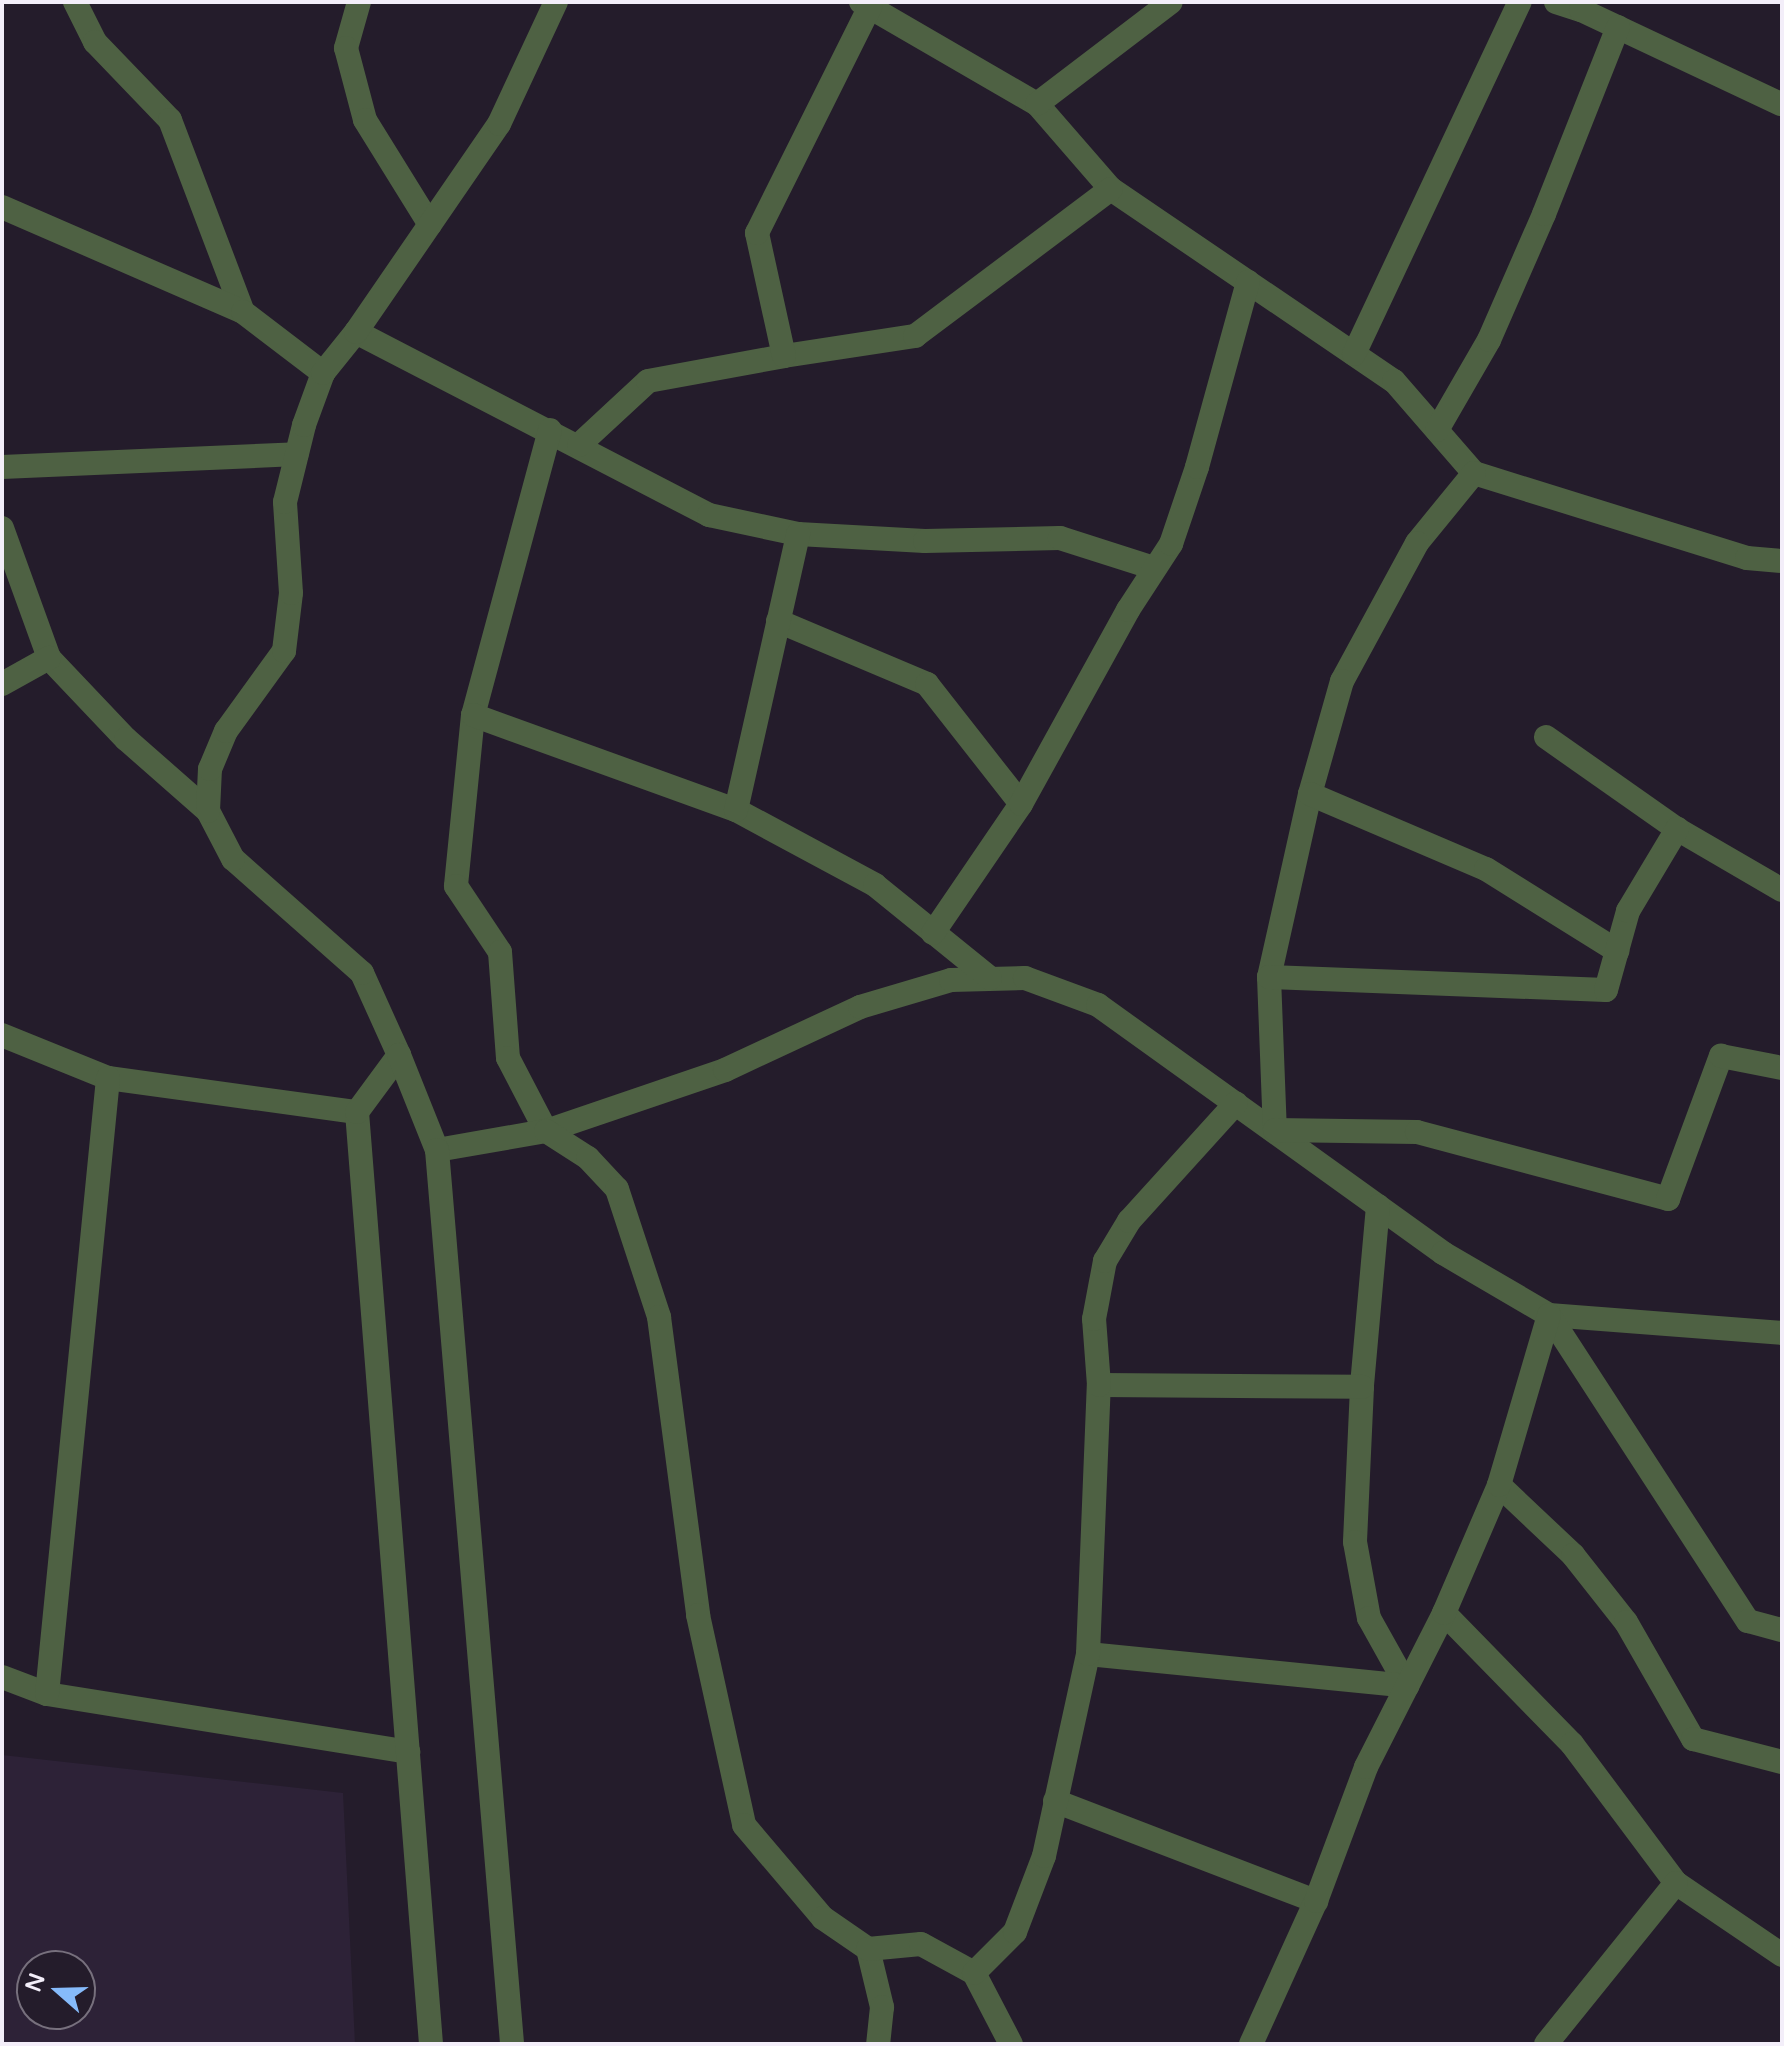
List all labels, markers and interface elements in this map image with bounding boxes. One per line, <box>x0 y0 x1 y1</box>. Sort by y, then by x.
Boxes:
north arrow <box>16 1950 96 2030</box>
text: N <box>20 1970 51 1995</box>

